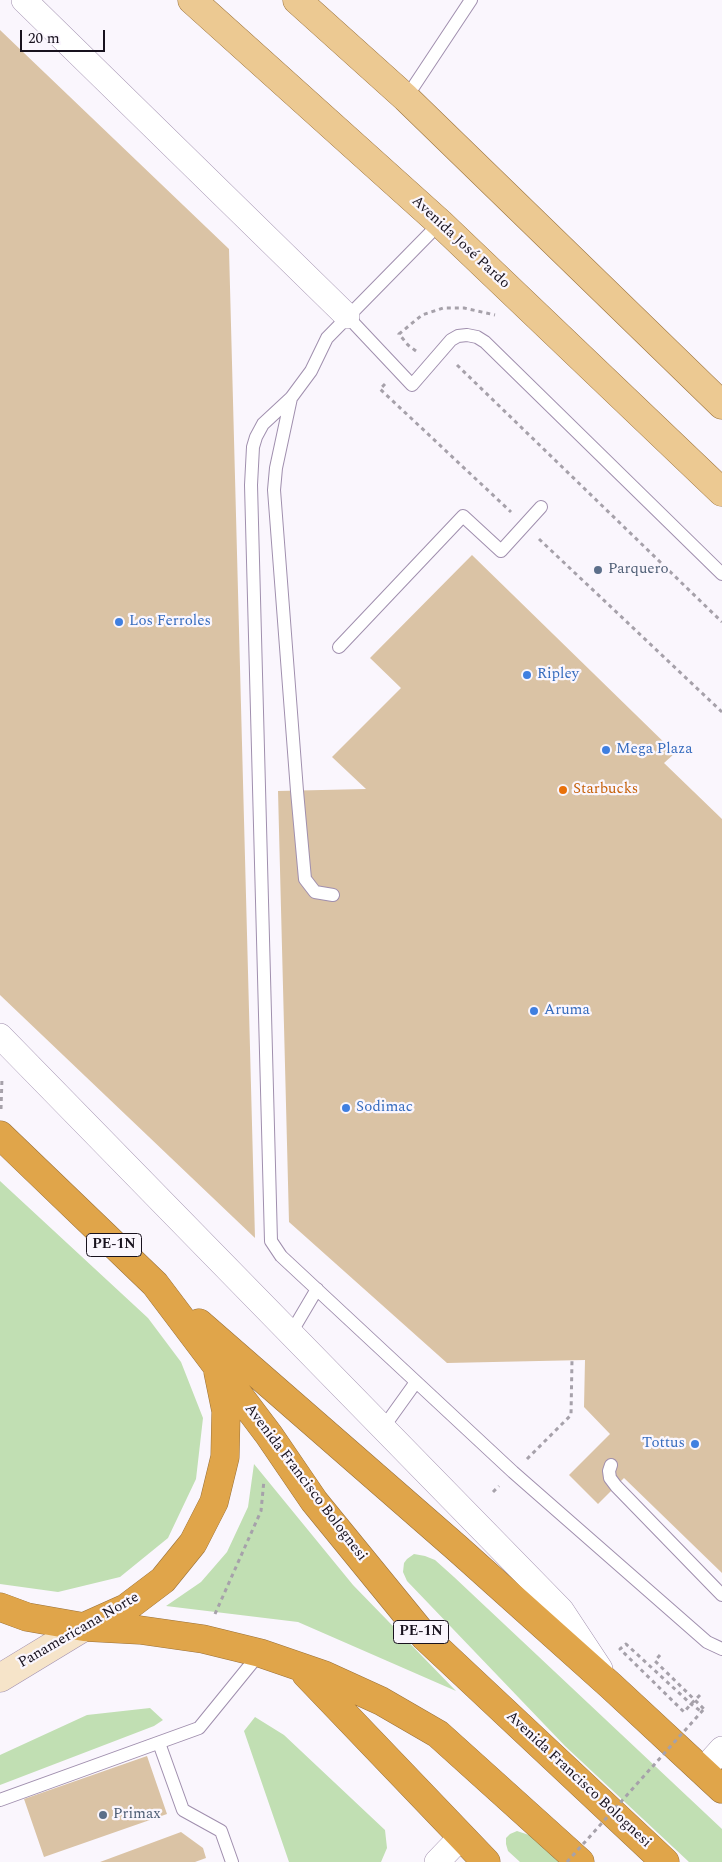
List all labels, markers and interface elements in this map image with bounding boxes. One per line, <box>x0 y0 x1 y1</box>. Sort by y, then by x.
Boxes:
scale bar <box>22 20 108 52</box>
text: 20 m <box>28 27 60 50</box>
street label: Avenida José Pardo <box>407 193 513 293</box>
place label: Parquero <box>608 561 669 579</box>
marker: Parquero <box>592 564 604 576</box>
place label: Los Ferroles <box>129 613 211 631</box>
marker: Los Ferroles <box>113 616 125 628</box>
place label: Ripley <box>537 666 579 684</box>
marker: Ripley <box>521 669 533 681</box>
place label: Mega Plaza <box>616 741 692 759</box>
marker: Mega Plaza <box>600 744 612 756</box>
place label: Starbucks <box>573 781 638 799</box>
marker: Starbucks <box>557 784 569 796</box>
place label: Aruma <box>544 1002 590 1020</box>
marker: Aruma <box>528 1005 540 1017</box>
place label: Sodimac <box>356 1099 413 1117</box>
marker: Sodimac <box>340 1102 352 1114</box>
road number: PE-1N <box>86 1234 142 1256</box>
street label: Avenida Francisco Bolognesi <box>240 1401 370 1565</box>
place label: Tottus <box>642 1435 685 1453</box>
marker: Tottus <box>689 1438 701 1450</box>
street label: Panamericana Norte <box>15 1589 143 1673</box>
road number: PE-1N <box>394 1620 448 1644</box>
street label: Avenida Francisco Bolognesi <box>502 1708 654 1852</box>
place label: Primax <box>113 1806 161 1824</box>
marker: Primax <box>97 1809 109 1821</box>

